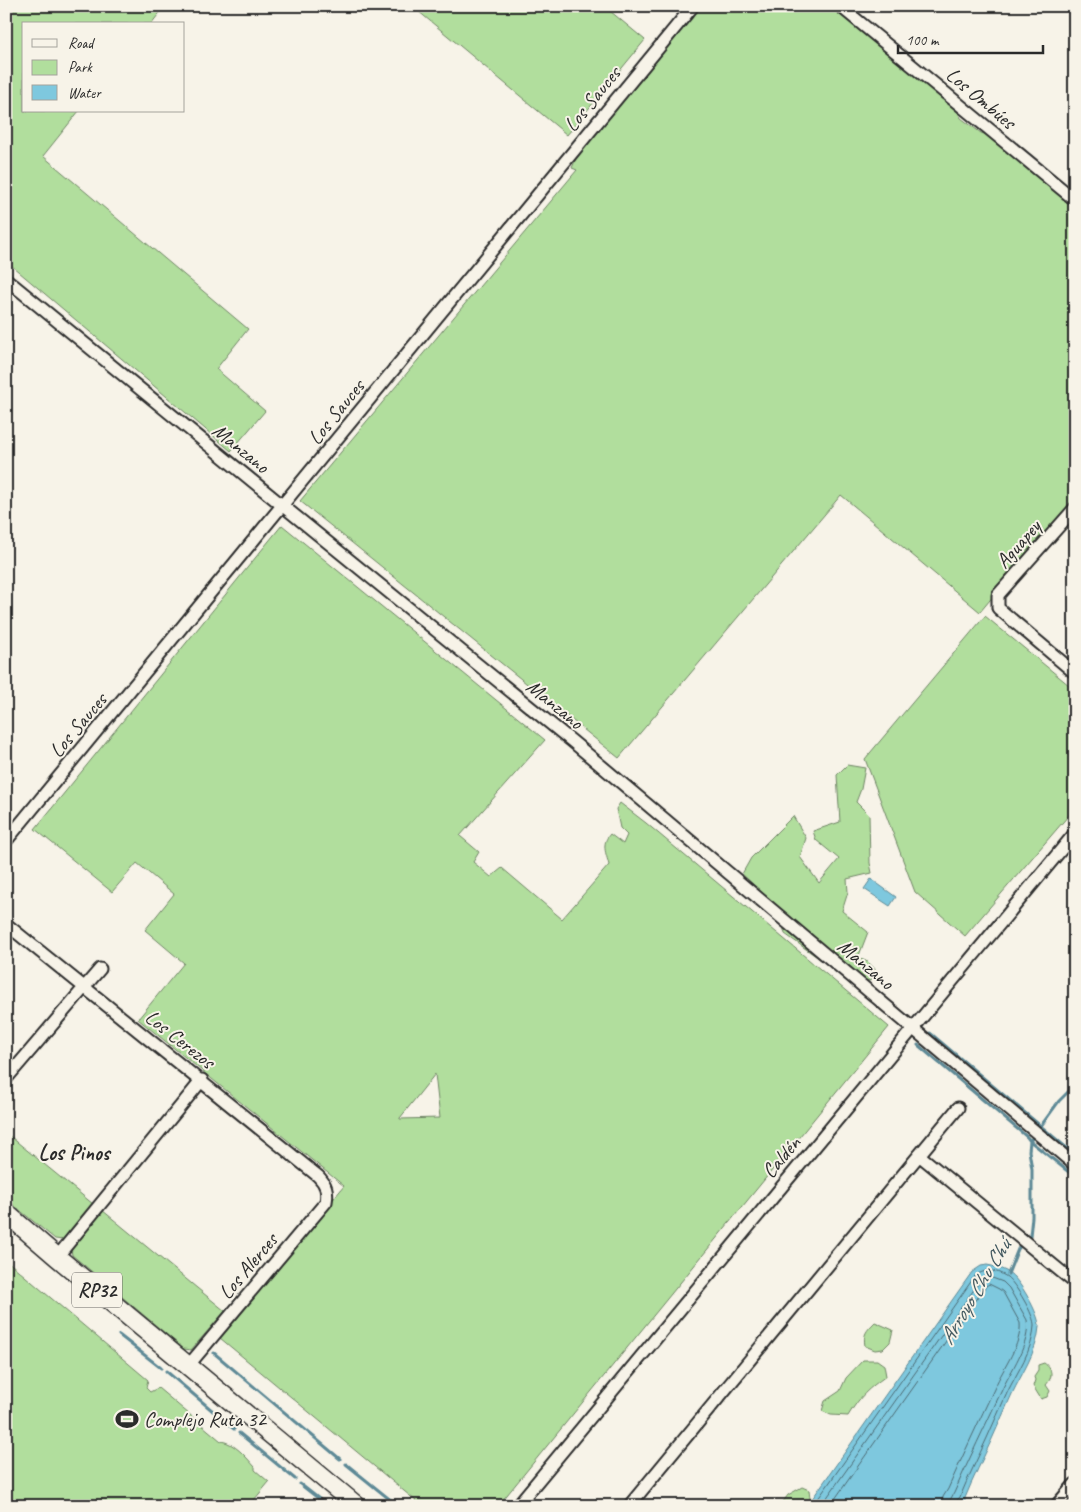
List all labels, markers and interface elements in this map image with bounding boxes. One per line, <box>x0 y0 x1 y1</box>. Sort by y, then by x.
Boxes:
legend <box>22 22 185 112</box>
scale bar <box>898 22 1044 54</box>
text: 100 m <box>906 31 940 50</box>
text: Road <box>68 34 95 53</box>
text: Park <box>68 58 93 77</box>
street label: Los Sauces <box>558 60 627 137</box>
street label: Los Ombúes <box>941 61 1022 136</box>
text: Water <box>68 84 102 103</box>
street label: Los Sauces <box>302 373 371 450</box>
street label: Manzano <box>207 417 276 480</box>
street label: Aguapey <box>990 513 1047 574</box>
street label: Manzano <box>521 673 590 736</box>
street label: Los Sauces <box>43 686 114 763</box>
street label: Manzano <box>832 933 901 996</box>
street label: Los Cerezos <box>140 1004 221 1075</box>
street label: Caldén <box>756 1130 806 1183</box>
district label: Los Pinos <box>39 1139 112 1167</box>
street label: Los Alerces <box>213 1226 284 1304</box>
water label: Arroyo Chu Chú <box>933 1230 1020 1350</box>
road number: RP32 <box>72 1272 122 1308</box>
sports icon: Complejo Ruta 32 <box>114 1406 140 1432</box>
place label: Complejo Ruta 32 <box>144 1406 267 1432</box>

